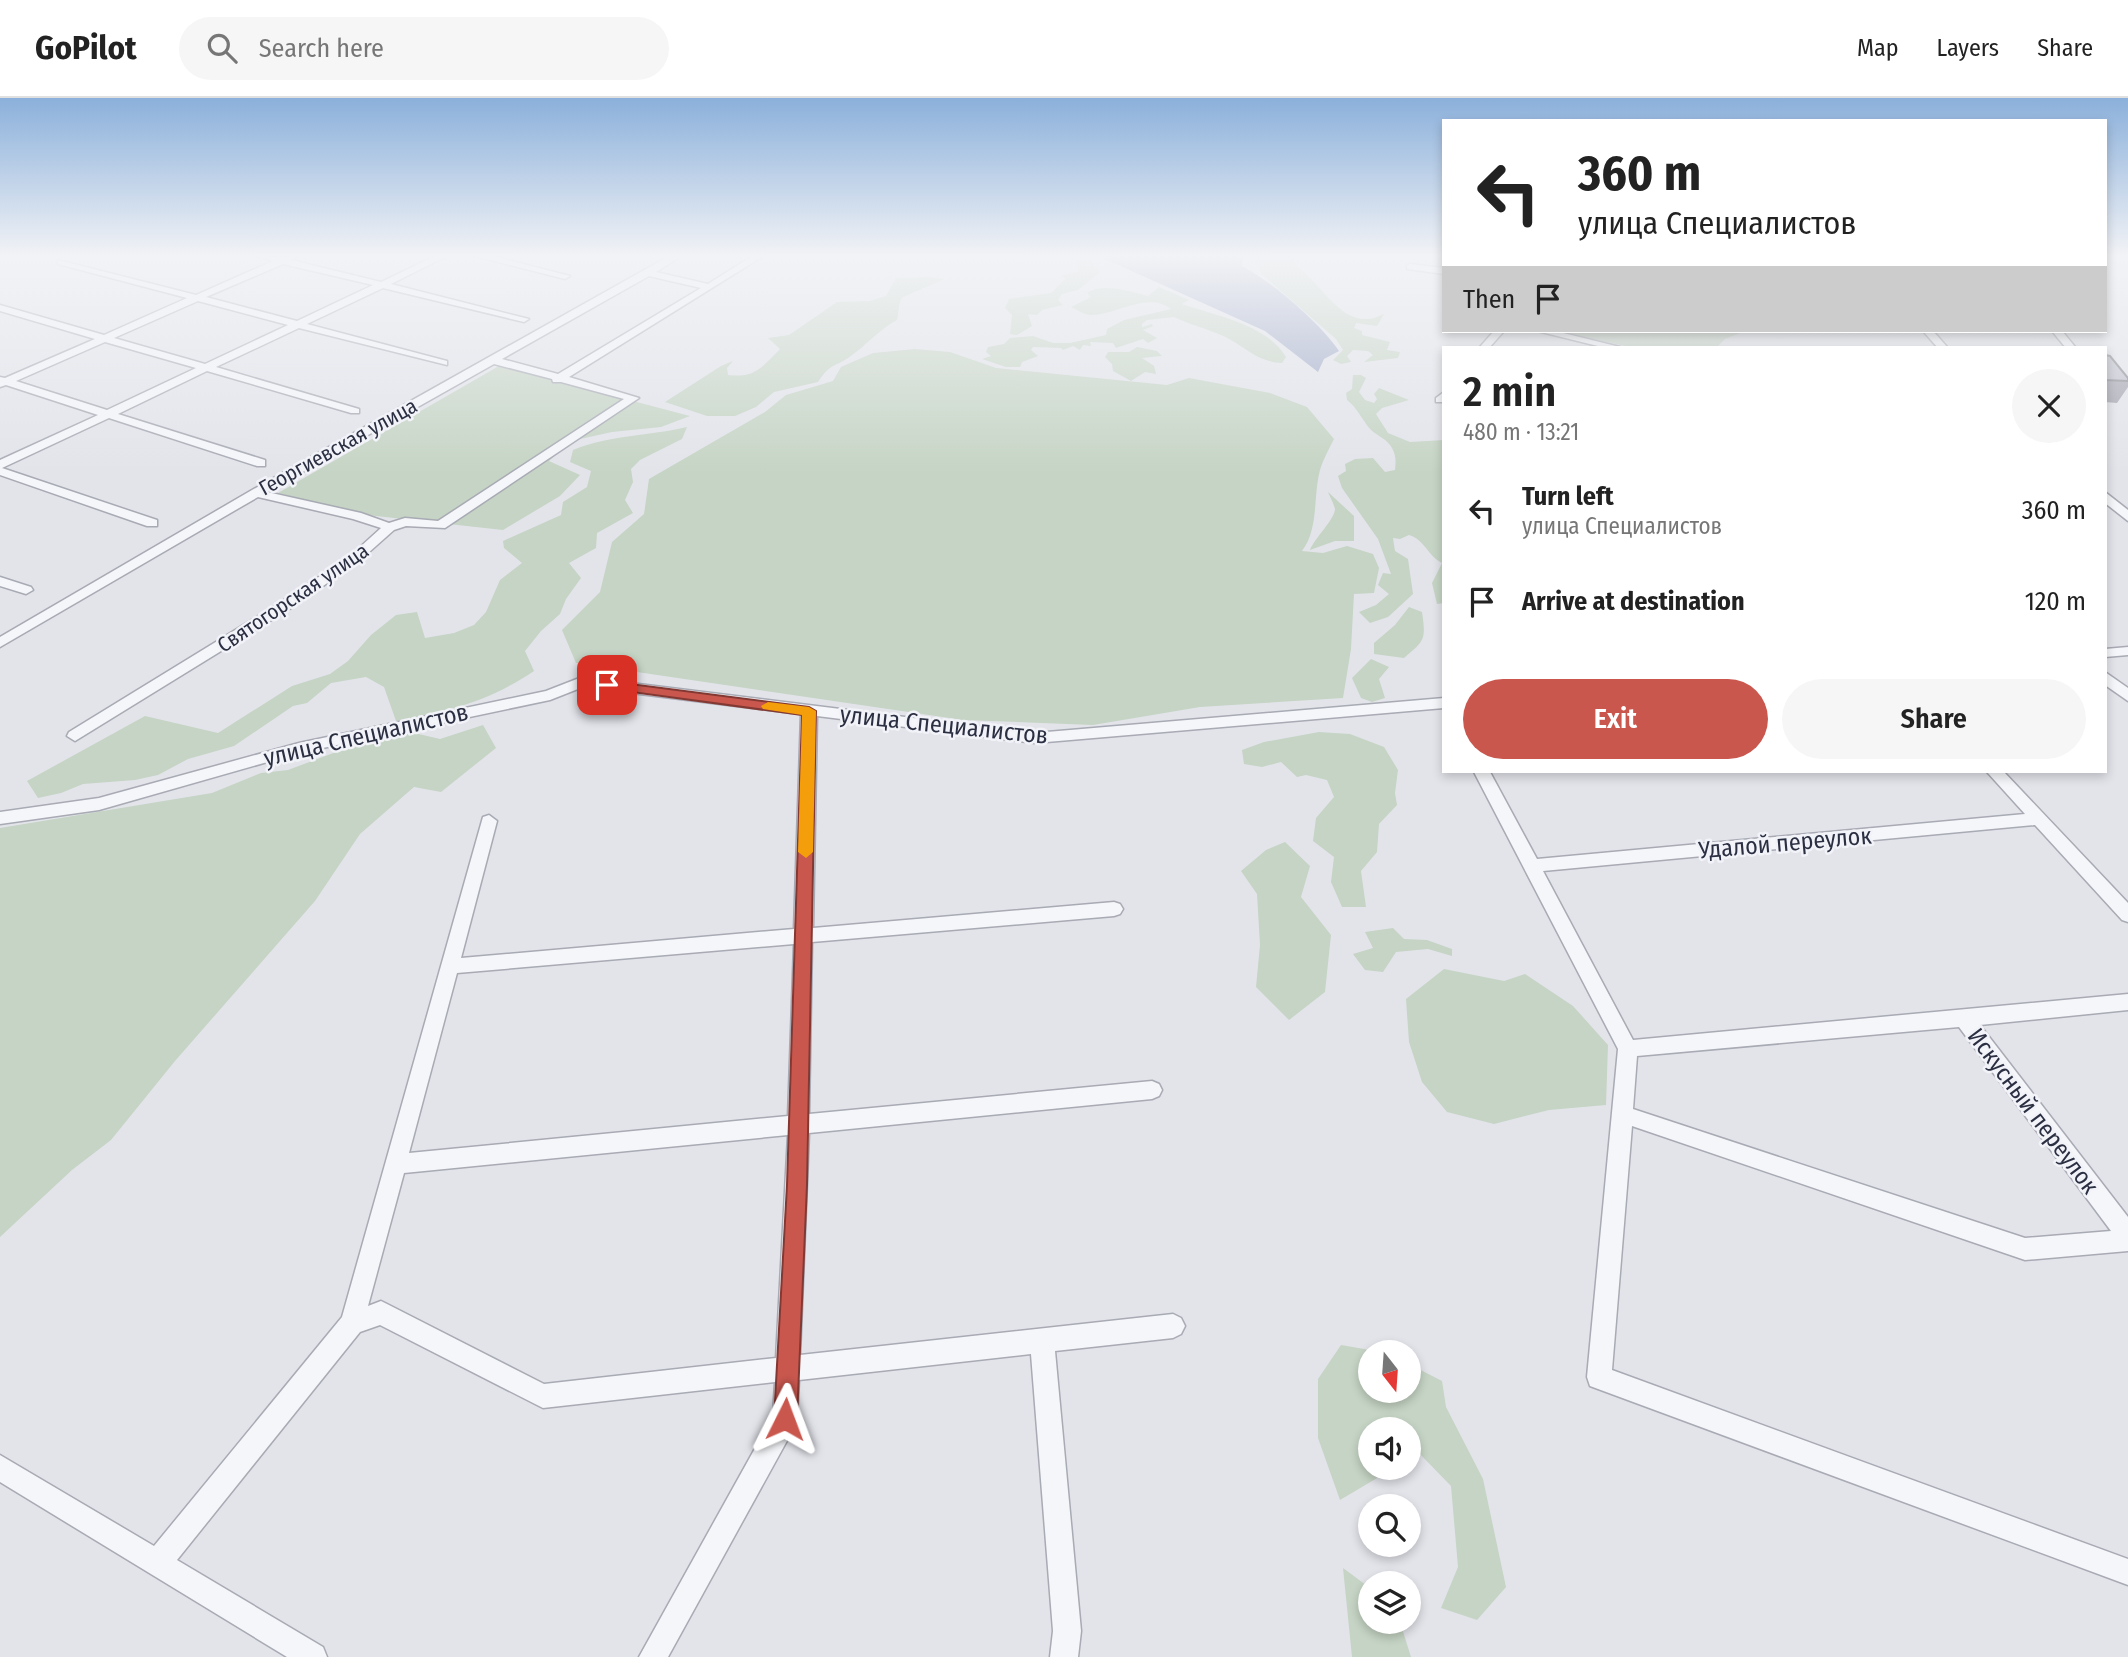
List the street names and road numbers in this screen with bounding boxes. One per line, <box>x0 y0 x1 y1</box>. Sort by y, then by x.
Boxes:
street label: Георгиевская улица <box>254 393 422 501</box>
street label: Святогорская улица <box>212 538 374 658</box>
street label: улица Специалистов <box>261 698 471 772</box>
street label: улица Специалистов <box>839 700 1049 750</box>
street label: Удалой переулок <box>1696 821 1873 865</box>
street label: Искусный переулок <box>1962 1023 2105 1200</box>

